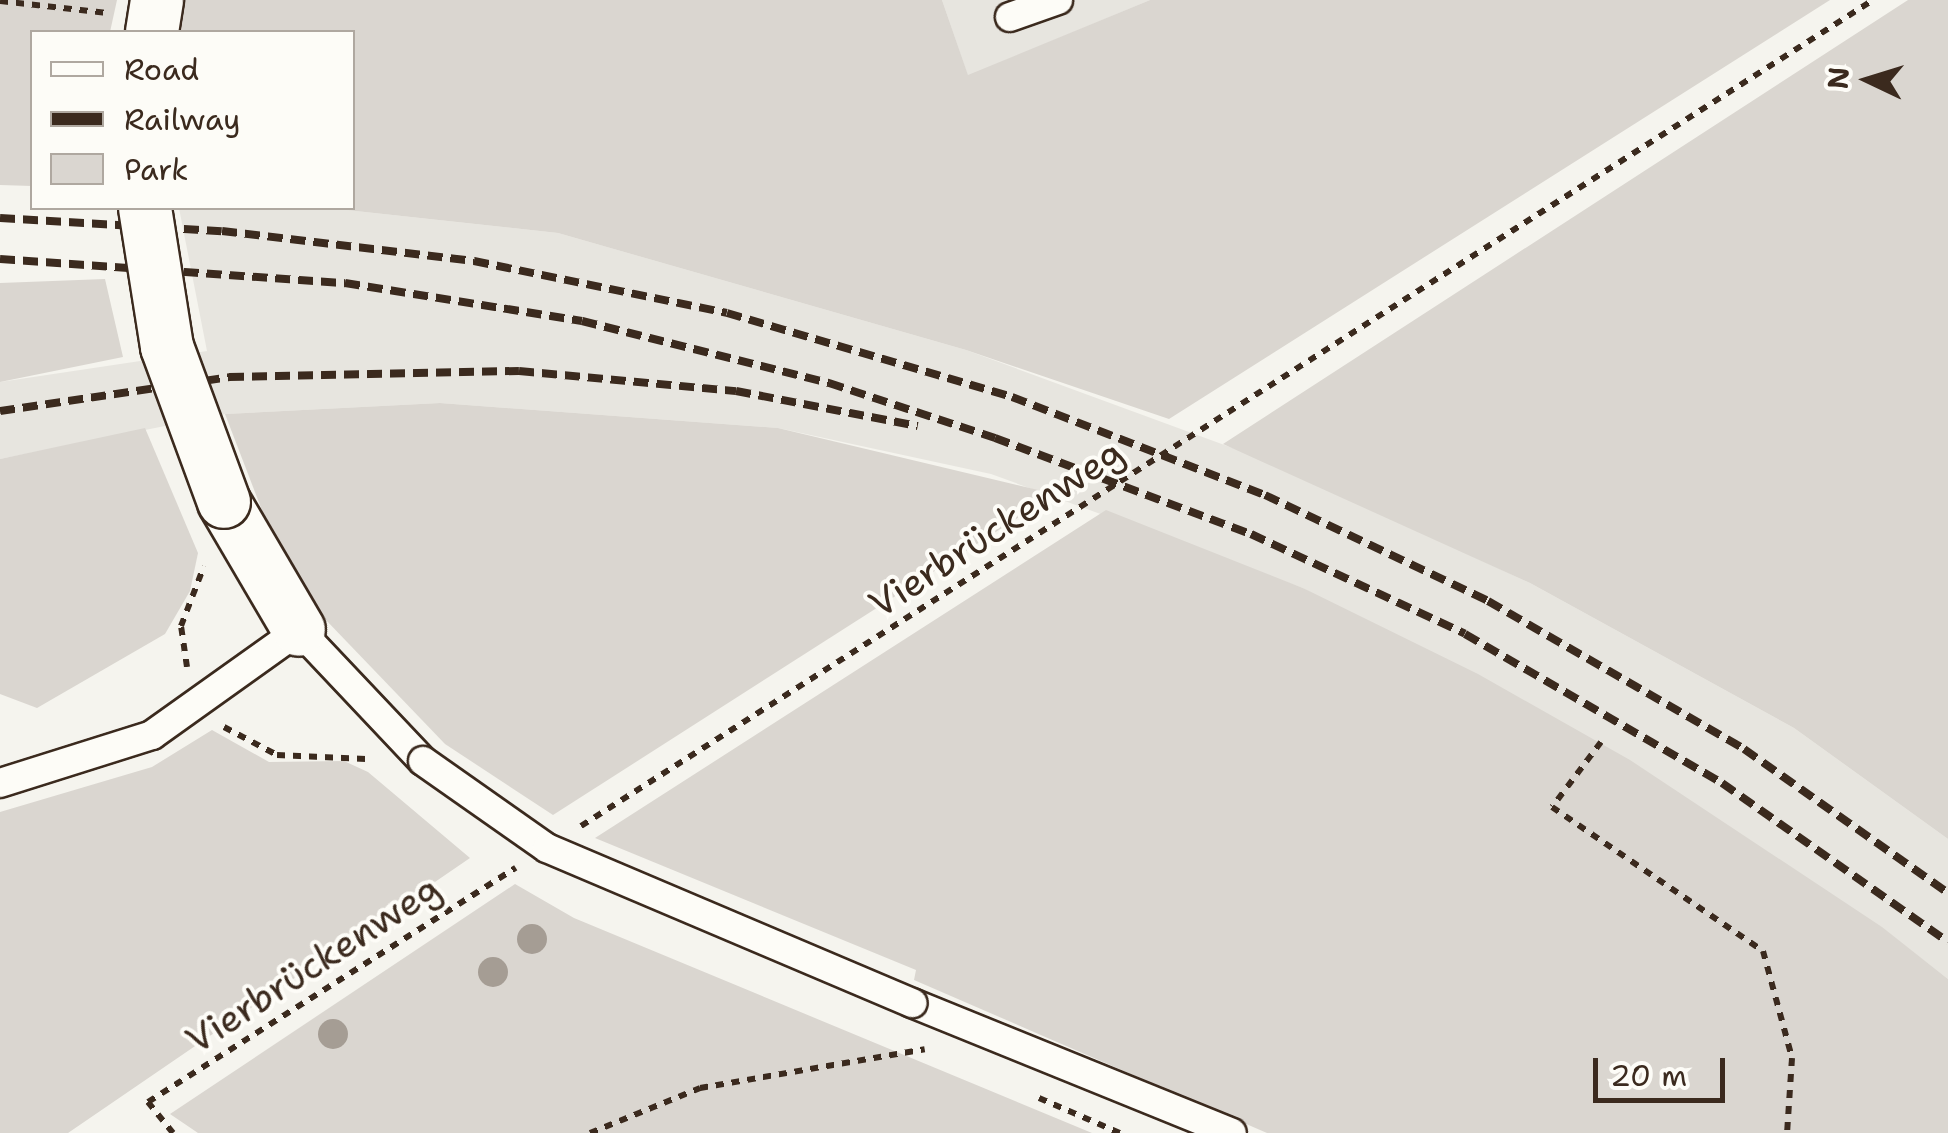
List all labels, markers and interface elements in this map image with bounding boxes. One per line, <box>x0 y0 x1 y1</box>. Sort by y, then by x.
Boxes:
legend <box>30 30 355 210</box>
north arrow <box>1818 30 1918 130</box>
text: Road <box>124 49 199 90</box>
text: N <box>1818 66 1858 90</box>
text: Railway <box>124 99 240 140</box>
text: Park <box>124 149 188 190</box>
street label: Vierbrückenweg <box>860 429 1132 627</box>
street label: Vierbrückenweg <box>177 865 449 1063</box>
scale bar <box>1598 1038 1730 1100</box>
text: 20 m <box>1610 1055 1687 1096</box>

